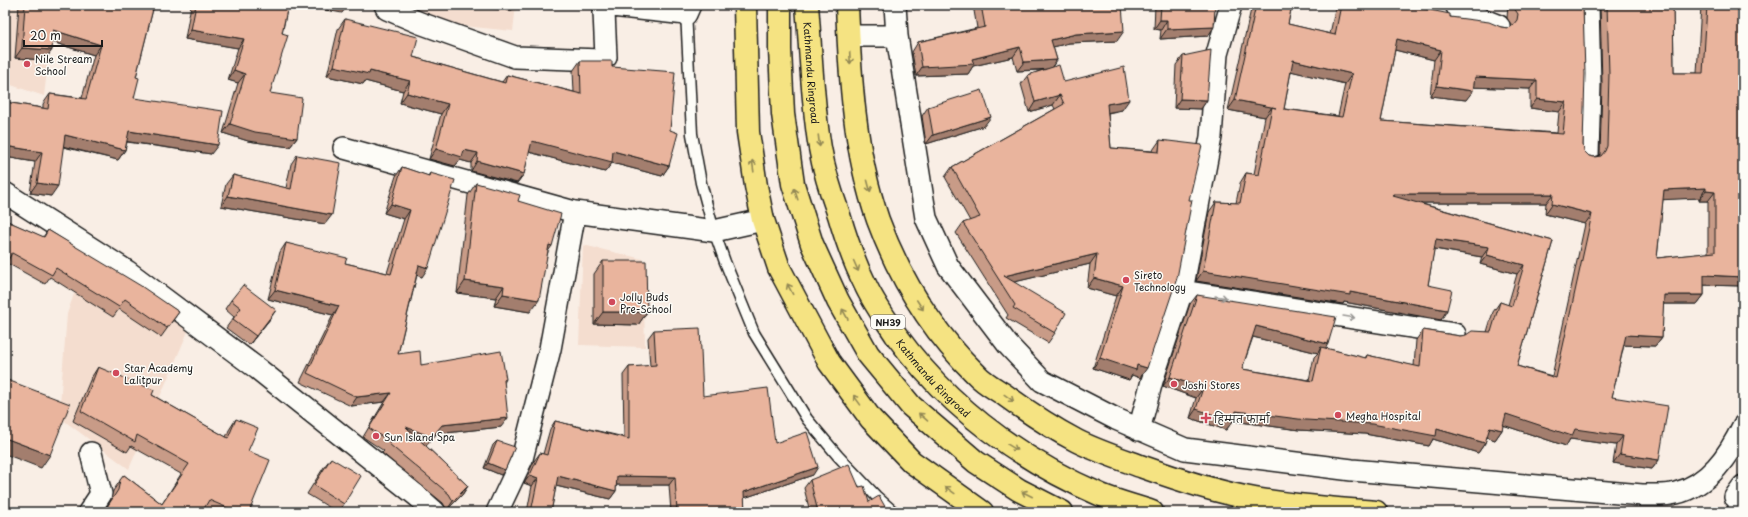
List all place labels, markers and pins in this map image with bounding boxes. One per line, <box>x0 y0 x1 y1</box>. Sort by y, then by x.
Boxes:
place label: Nile Stream School <box>35 51 92 78</box>
marker: Nile Stream School <box>22 59 32 69</box>
place label: Sireto Technology <box>1134 267 1186 295</box>
marker: Sireto Technology <box>1121 275 1131 285</box>
place label: Jolly Buds Pre-School <box>620 289 672 316</box>
marker: Jolly Buds Pre-School <box>607 297 617 307</box>
place label: Star Academy Lalitpur <box>124 360 193 387</box>
marker: Star Academy Lalitpur <box>111 368 121 378</box>
place label: Joshi Stores <box>1182 377 1240 392</box>
marker: Joshi Stores <box>1169 379 1179 389</box>
place label: Megha Hospital <box>1346 408 1421 423</box>
marker: Megha Hospital <box>1333 410 1343 420</box>
place label: हिम्मत फार्मा <box>1213 411 1270 426</box>
marker: हिम्मत फार्मा <box>1201 413 1211 423</box>
place label: Sun Island Spa <box>384 429 456 444</box>
marker: Sun Island Spa <box>371 431 381 441</box>

